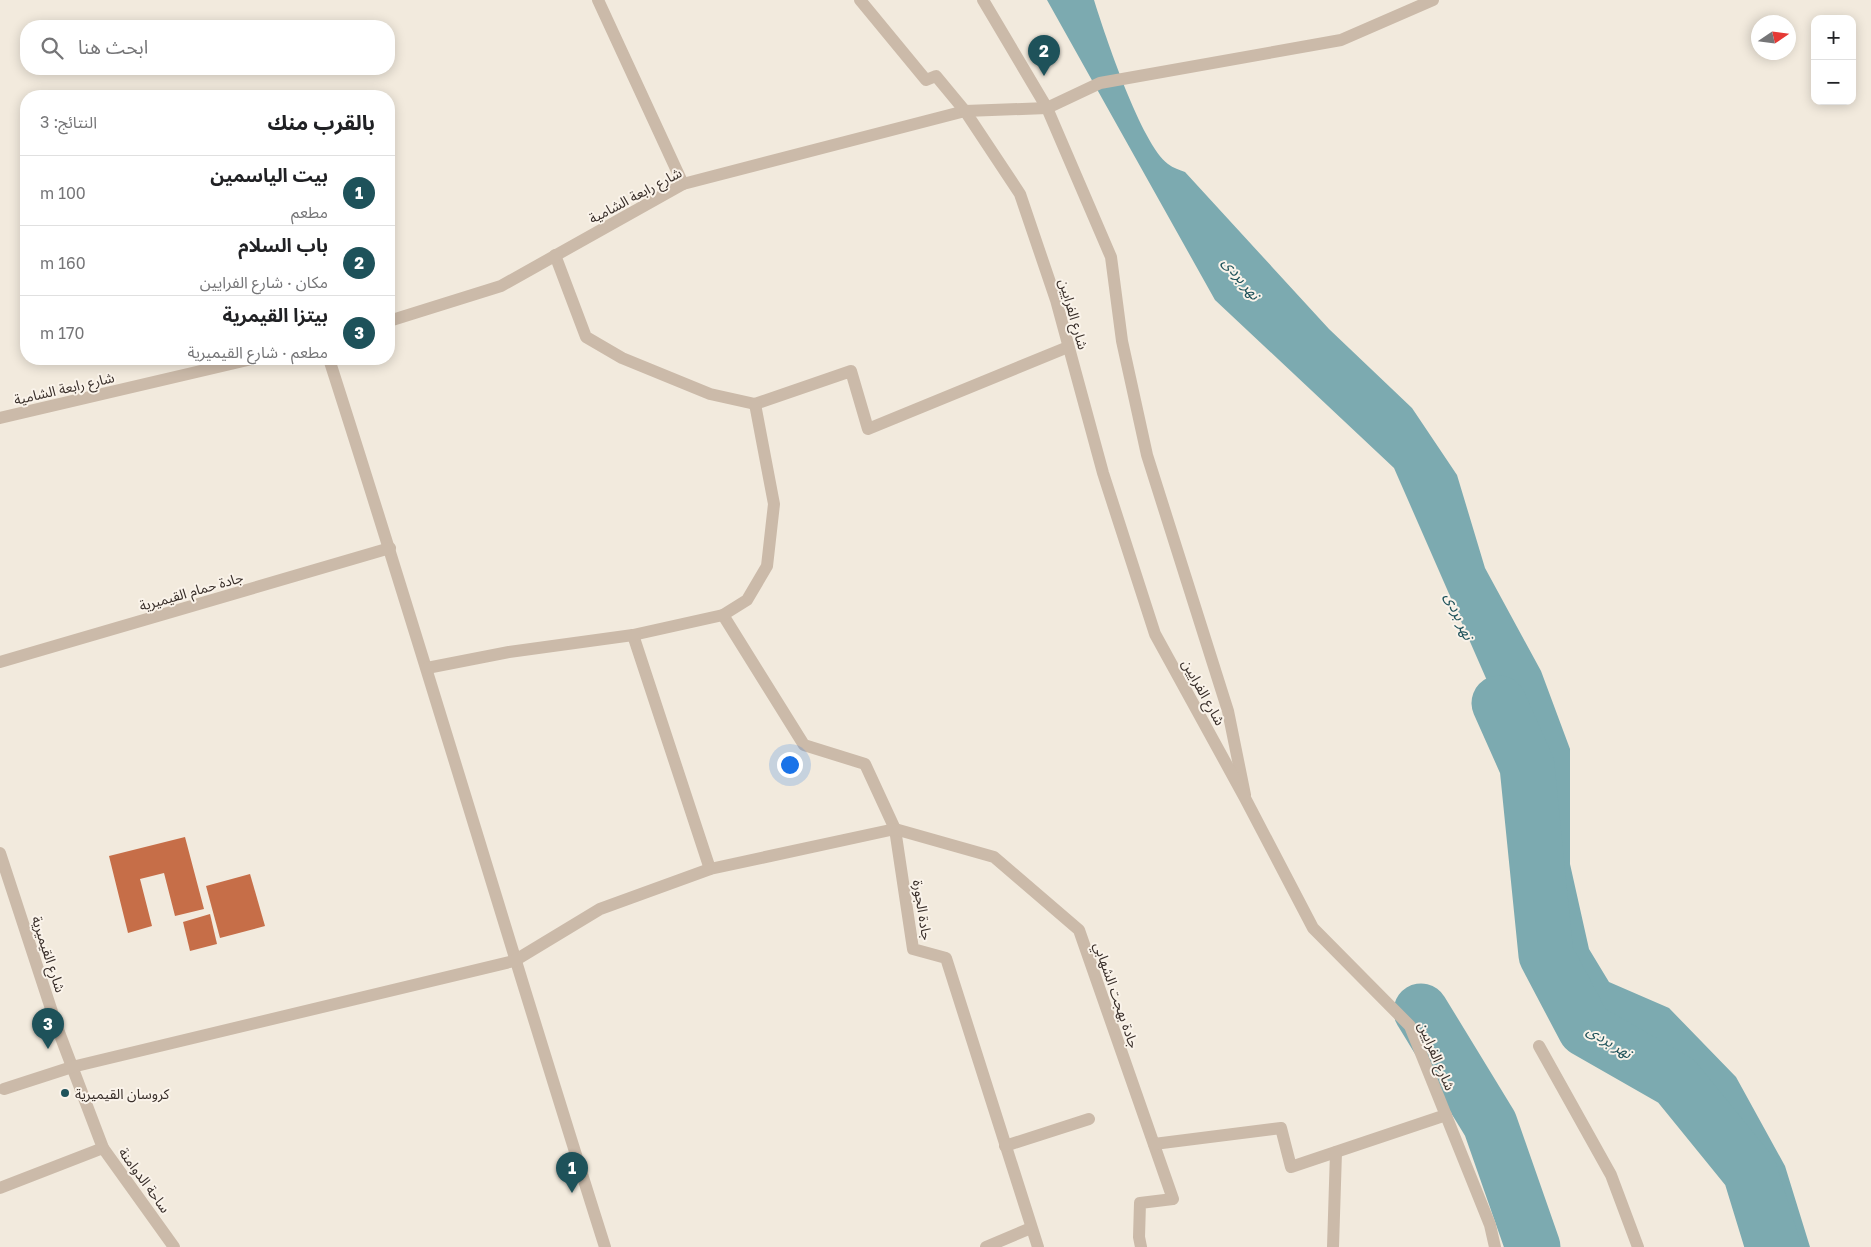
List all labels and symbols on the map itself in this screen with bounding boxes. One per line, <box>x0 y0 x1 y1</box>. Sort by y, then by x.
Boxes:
north arrow <box>1751 15 1796 60</box>
pin: 2 <box>1028 35 1060 76</box>
street label: شارع رابعة الشامية <box>586 163 686 229</box>
water label: نهر بردى <box>1219 253 1266 305</box>
street label: شارع الفرايين <box>1053 277 1092 352</box>
street label: شارع رابعة الشامية <box>12 368 117 411</box>
street label: جادة حمام القيميرية <box>137 568 246 617</box>
water label: نهر بردى <box>1441 590 1479 644</box>
street label: شارع الفرايين <box>1176 656 1229 729</box>
your location <box>777 752 803 778</box>
street label: جادة الجورة <box>909 879 936 942</box>
street label: شارع القيميرية <box>26 914 69 995</box>
street label: جادة بهجت الشهابي <box>1088 940 1143 1051</box>
pin: 3 <box>32 1008 64 1049</box>
street label: شارع الفرايين <box>1412 1019 1459 1094</box>
water label: نهر بردى <box>1584 1020 1637 1063</box>
place label: كروسان القيميرية <box>75 1085 169 1103</box>
marker: كروسان القيميرية <box>59 1087 71 1099</box>
street label: ساحة الدوامنة <box>115 1144 174 1217</box>
pin: 1 <box>556 1152 588 1193</box>

